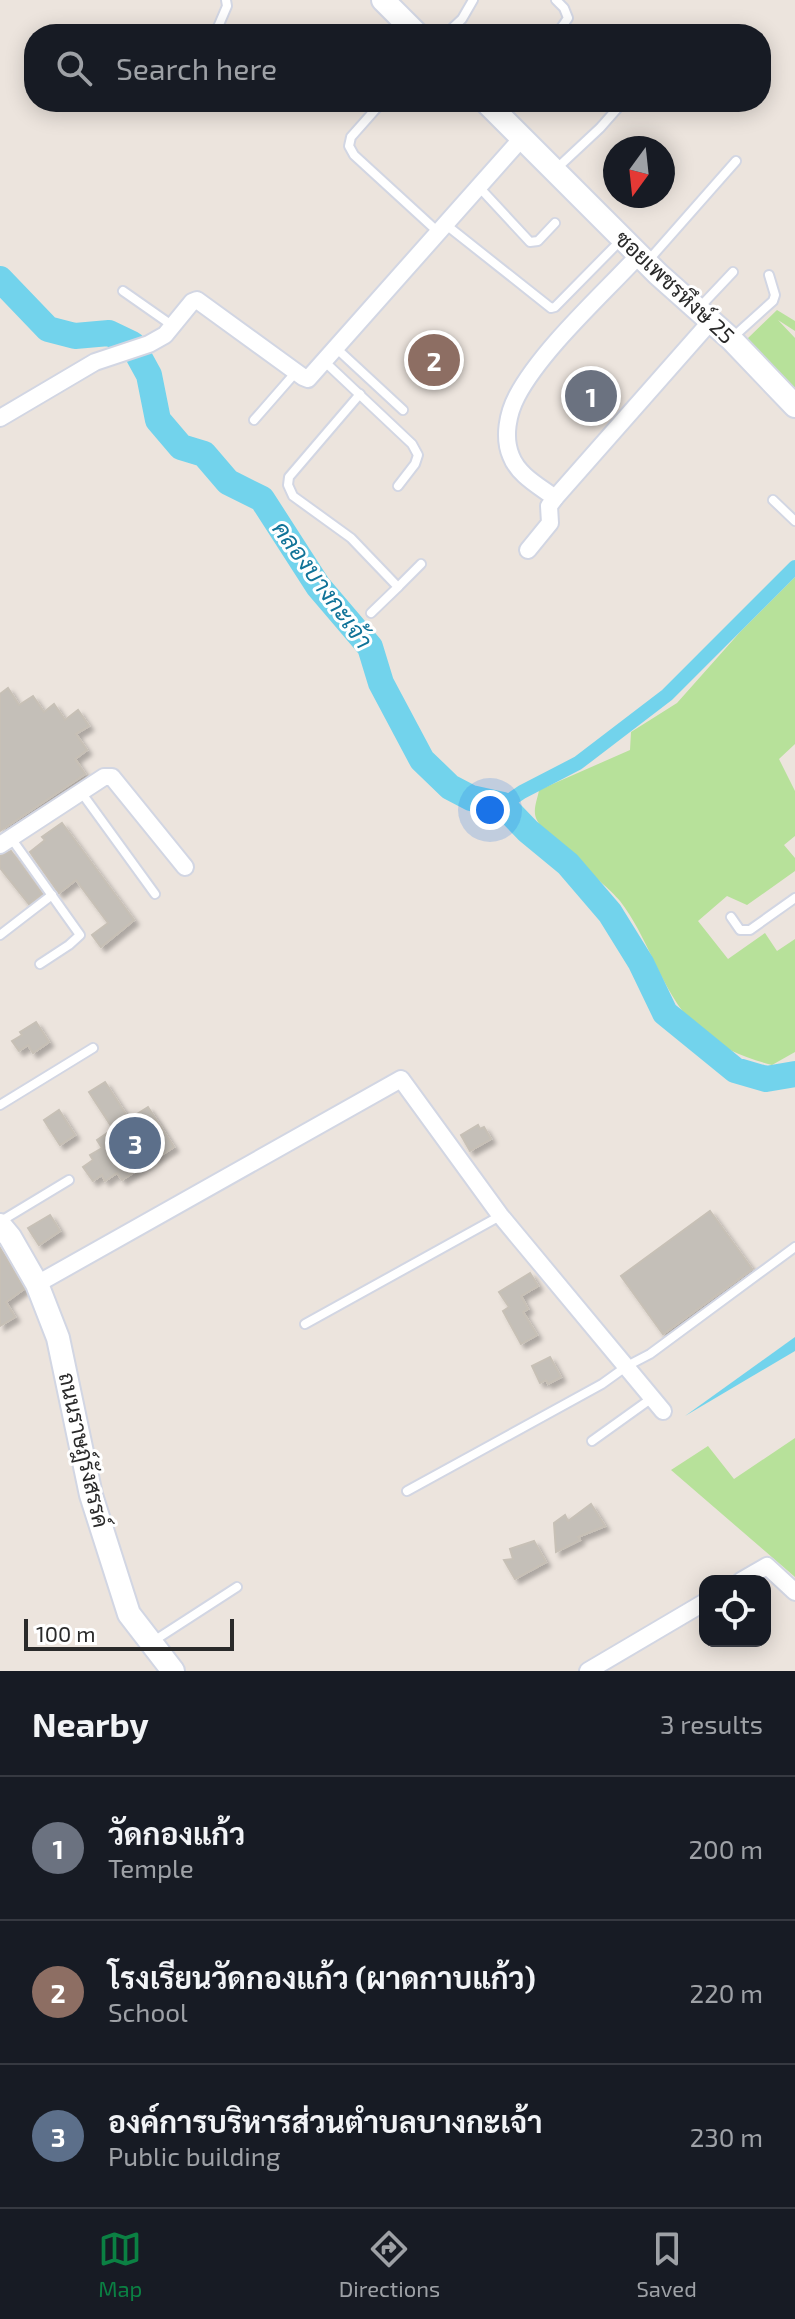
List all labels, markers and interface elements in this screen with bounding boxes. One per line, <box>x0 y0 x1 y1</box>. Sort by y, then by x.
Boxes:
search box <box>24 24 771 112</box>
icon: search <box>52 46 96 90</box>
text: Search here <box>116 50 277 86</box>
north arrow <box>603 136 675 208</box>
street label: ซอยเพชรหึงษ์ 25 <box>611 224 741 348</box>
pin: 2 <box>408 330 460 390</box>
pin: 1 <box>565 366 617 426</box>
water label: คลองบางกะเจ้า <box>267 515 379 654</box>
your location <box>470 790 510 830</box>
pin: 3 <box>109 1113 161 1173</box>
street label: ถนนราษฎ์รังสรรค์ <box>51 1370 115 1531</box>
map controls <box>699 1575 771 1647</box>
button: locate <box>699 1575 771 1647</box>
scale bar <box>24 1615 234 1651</box>
text: 100 m <box>36 1620 95 1646</box>
text: Nearby <box>32 1703 149 1744</box>
text: 3 results <box>660 1708 763 1739</box>
text: วัดกองแก้ว <box>108 1815 245 1851</box>
text: 1 <box>52 1833 64 1864</box>
text: 200 m <box>688 1833 763 1864</box>
text: Temple <box>108 1852 194 1883</box>
text: โรงเรียนวัดกองแก้ว (ผาดกาบแก้ว) <box>108 1959 536 1995</box>
text: 2 <box>50 1977 66 2008</box>
text: 220 m <box>690 1977 763 2008</box>
text: School <box>108 1996 188 2027</box>
text: องค์การบริหารส่วนตำบลบางกะเจ้า <box>108 2103 543 2139</box>
text: 3 <box>51 2121 65 2152</box>
text: 230 m <box>690 2121 763 2152</box>
text: Public building <box>108 2140 280 2171</box>
tab: Map <box>98 2227 142 2301</box>
tab: Directions <box>339 2227 440 2301</box>
tab: Saved <box>636 2227 697 2301</box>

